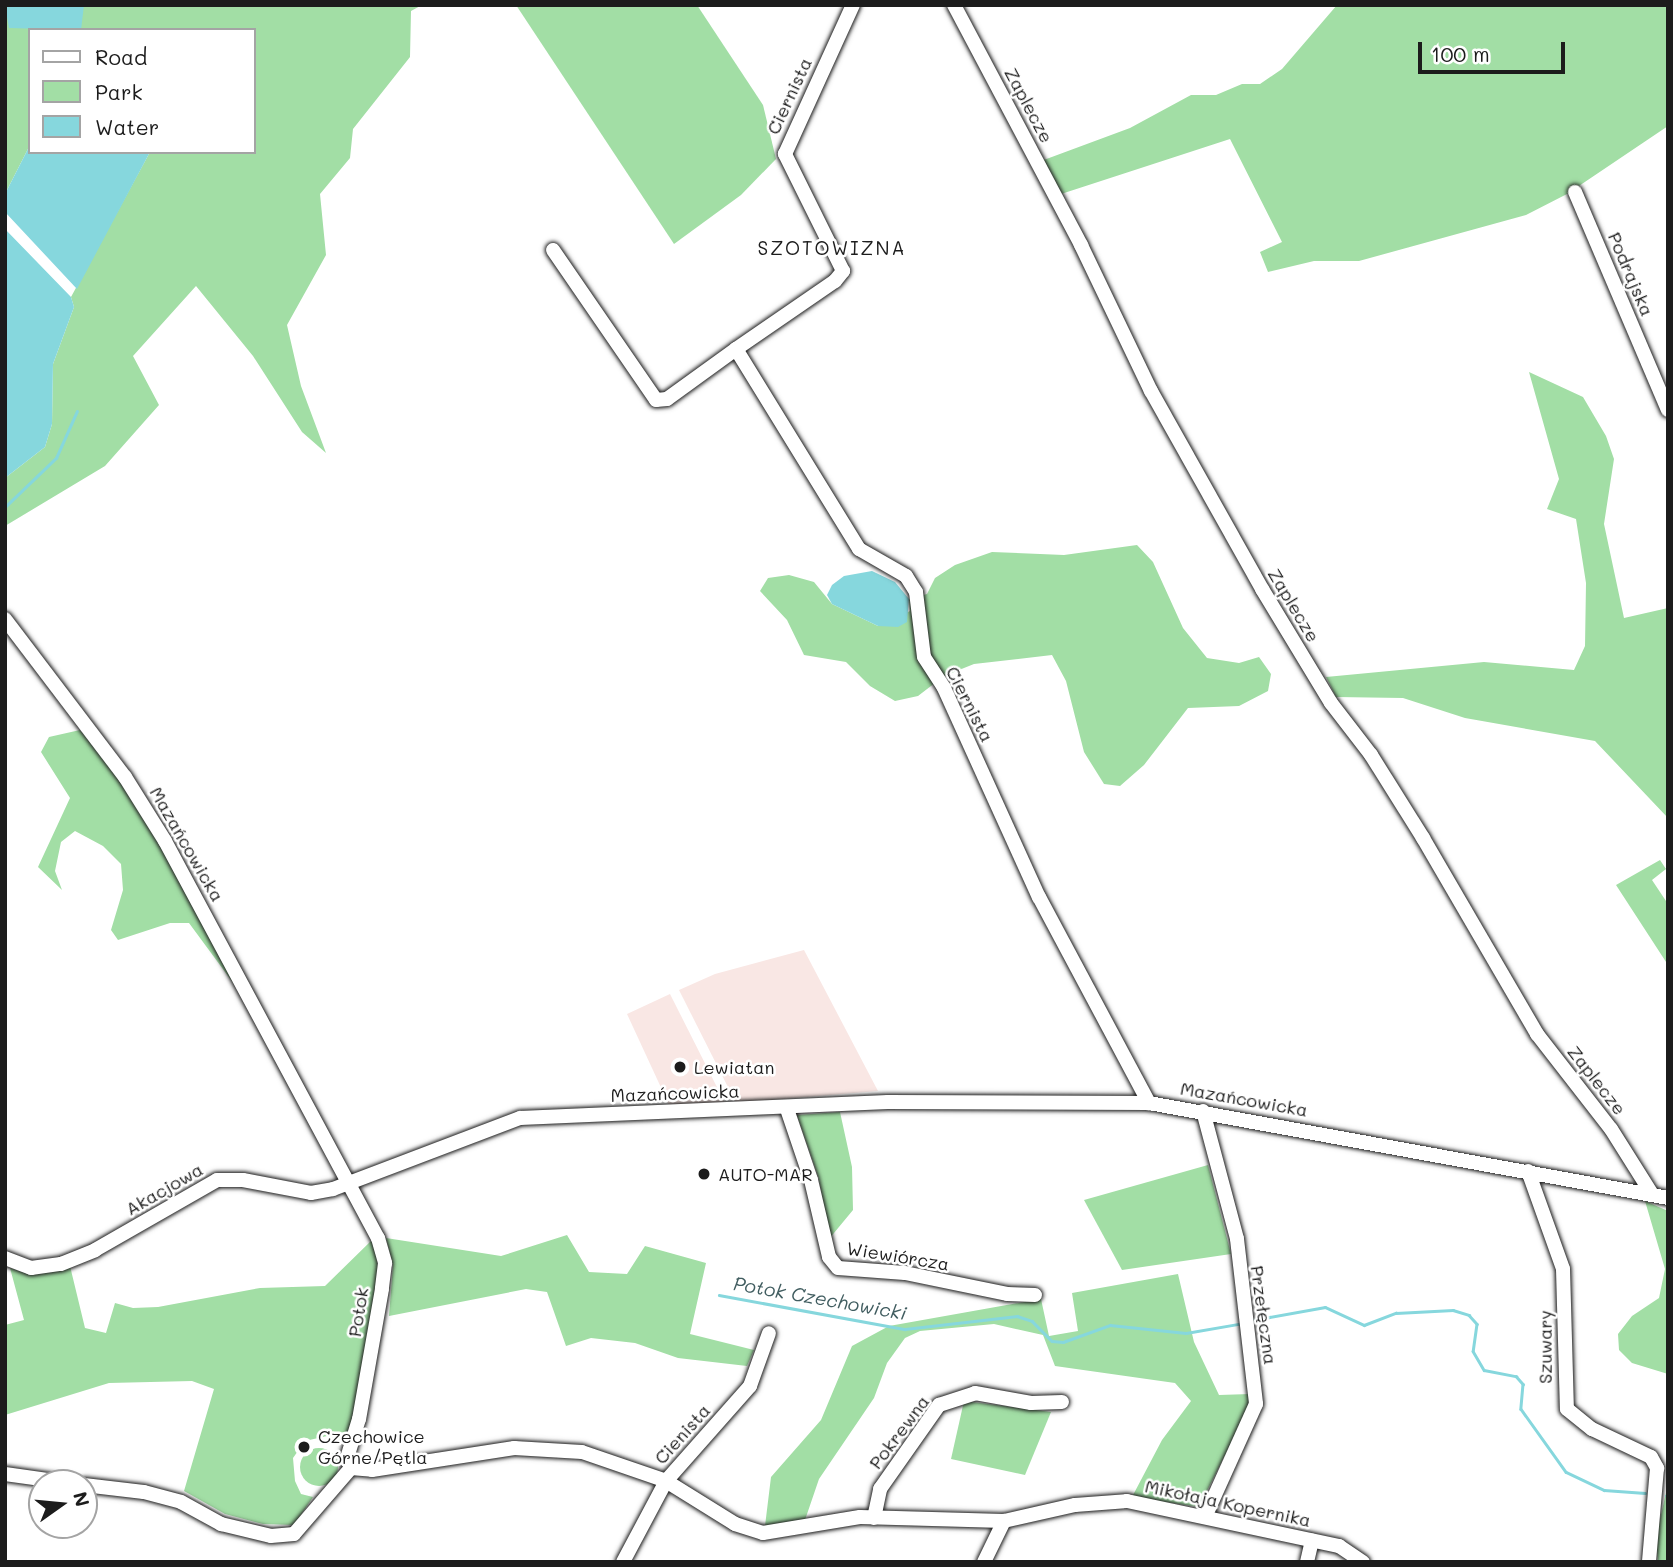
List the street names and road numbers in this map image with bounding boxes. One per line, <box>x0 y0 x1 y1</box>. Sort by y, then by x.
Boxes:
street label: Ciernista <box>762 54 816 138</box>
street label: Zaplecze <box>1000 64 1058 146</box>
street label: Podrajska <box>1604 229 1658 319</box>
street label: Zaplecze <box>1264 564 1324 646</box>
street label: Ciernista <box>942 663 998 745</box>
street label: Mazańcowicka <box>145 783 229 905</box>
street label: Zaplecze <box>1563 1041 1631 1119</box>
street label: Mazańcowicka <box>1179 1077 1309 1121</box>
street label: Mazańcowicka <box>610 1080 740 1106</box>
street label: Akacjowa <box>121 1158 207 1220</box>
street label: Wiewiórcza <box>845 1237 951 1275</box>
street label: Przełęczna <box>1246 1264 1282 1366</box>
street label: Potok <box>343 1286 373 1338</box>
street label: Szuwary <box>1534 1310 1556 1384</box>
street label: Pokrewna <box>864 1391 934 1473</box>
street label: Cienista <box>650 1400 714 1468</box>
street label: Mikołaja Kopernika <box>1143 1475 1313 1531</box>

